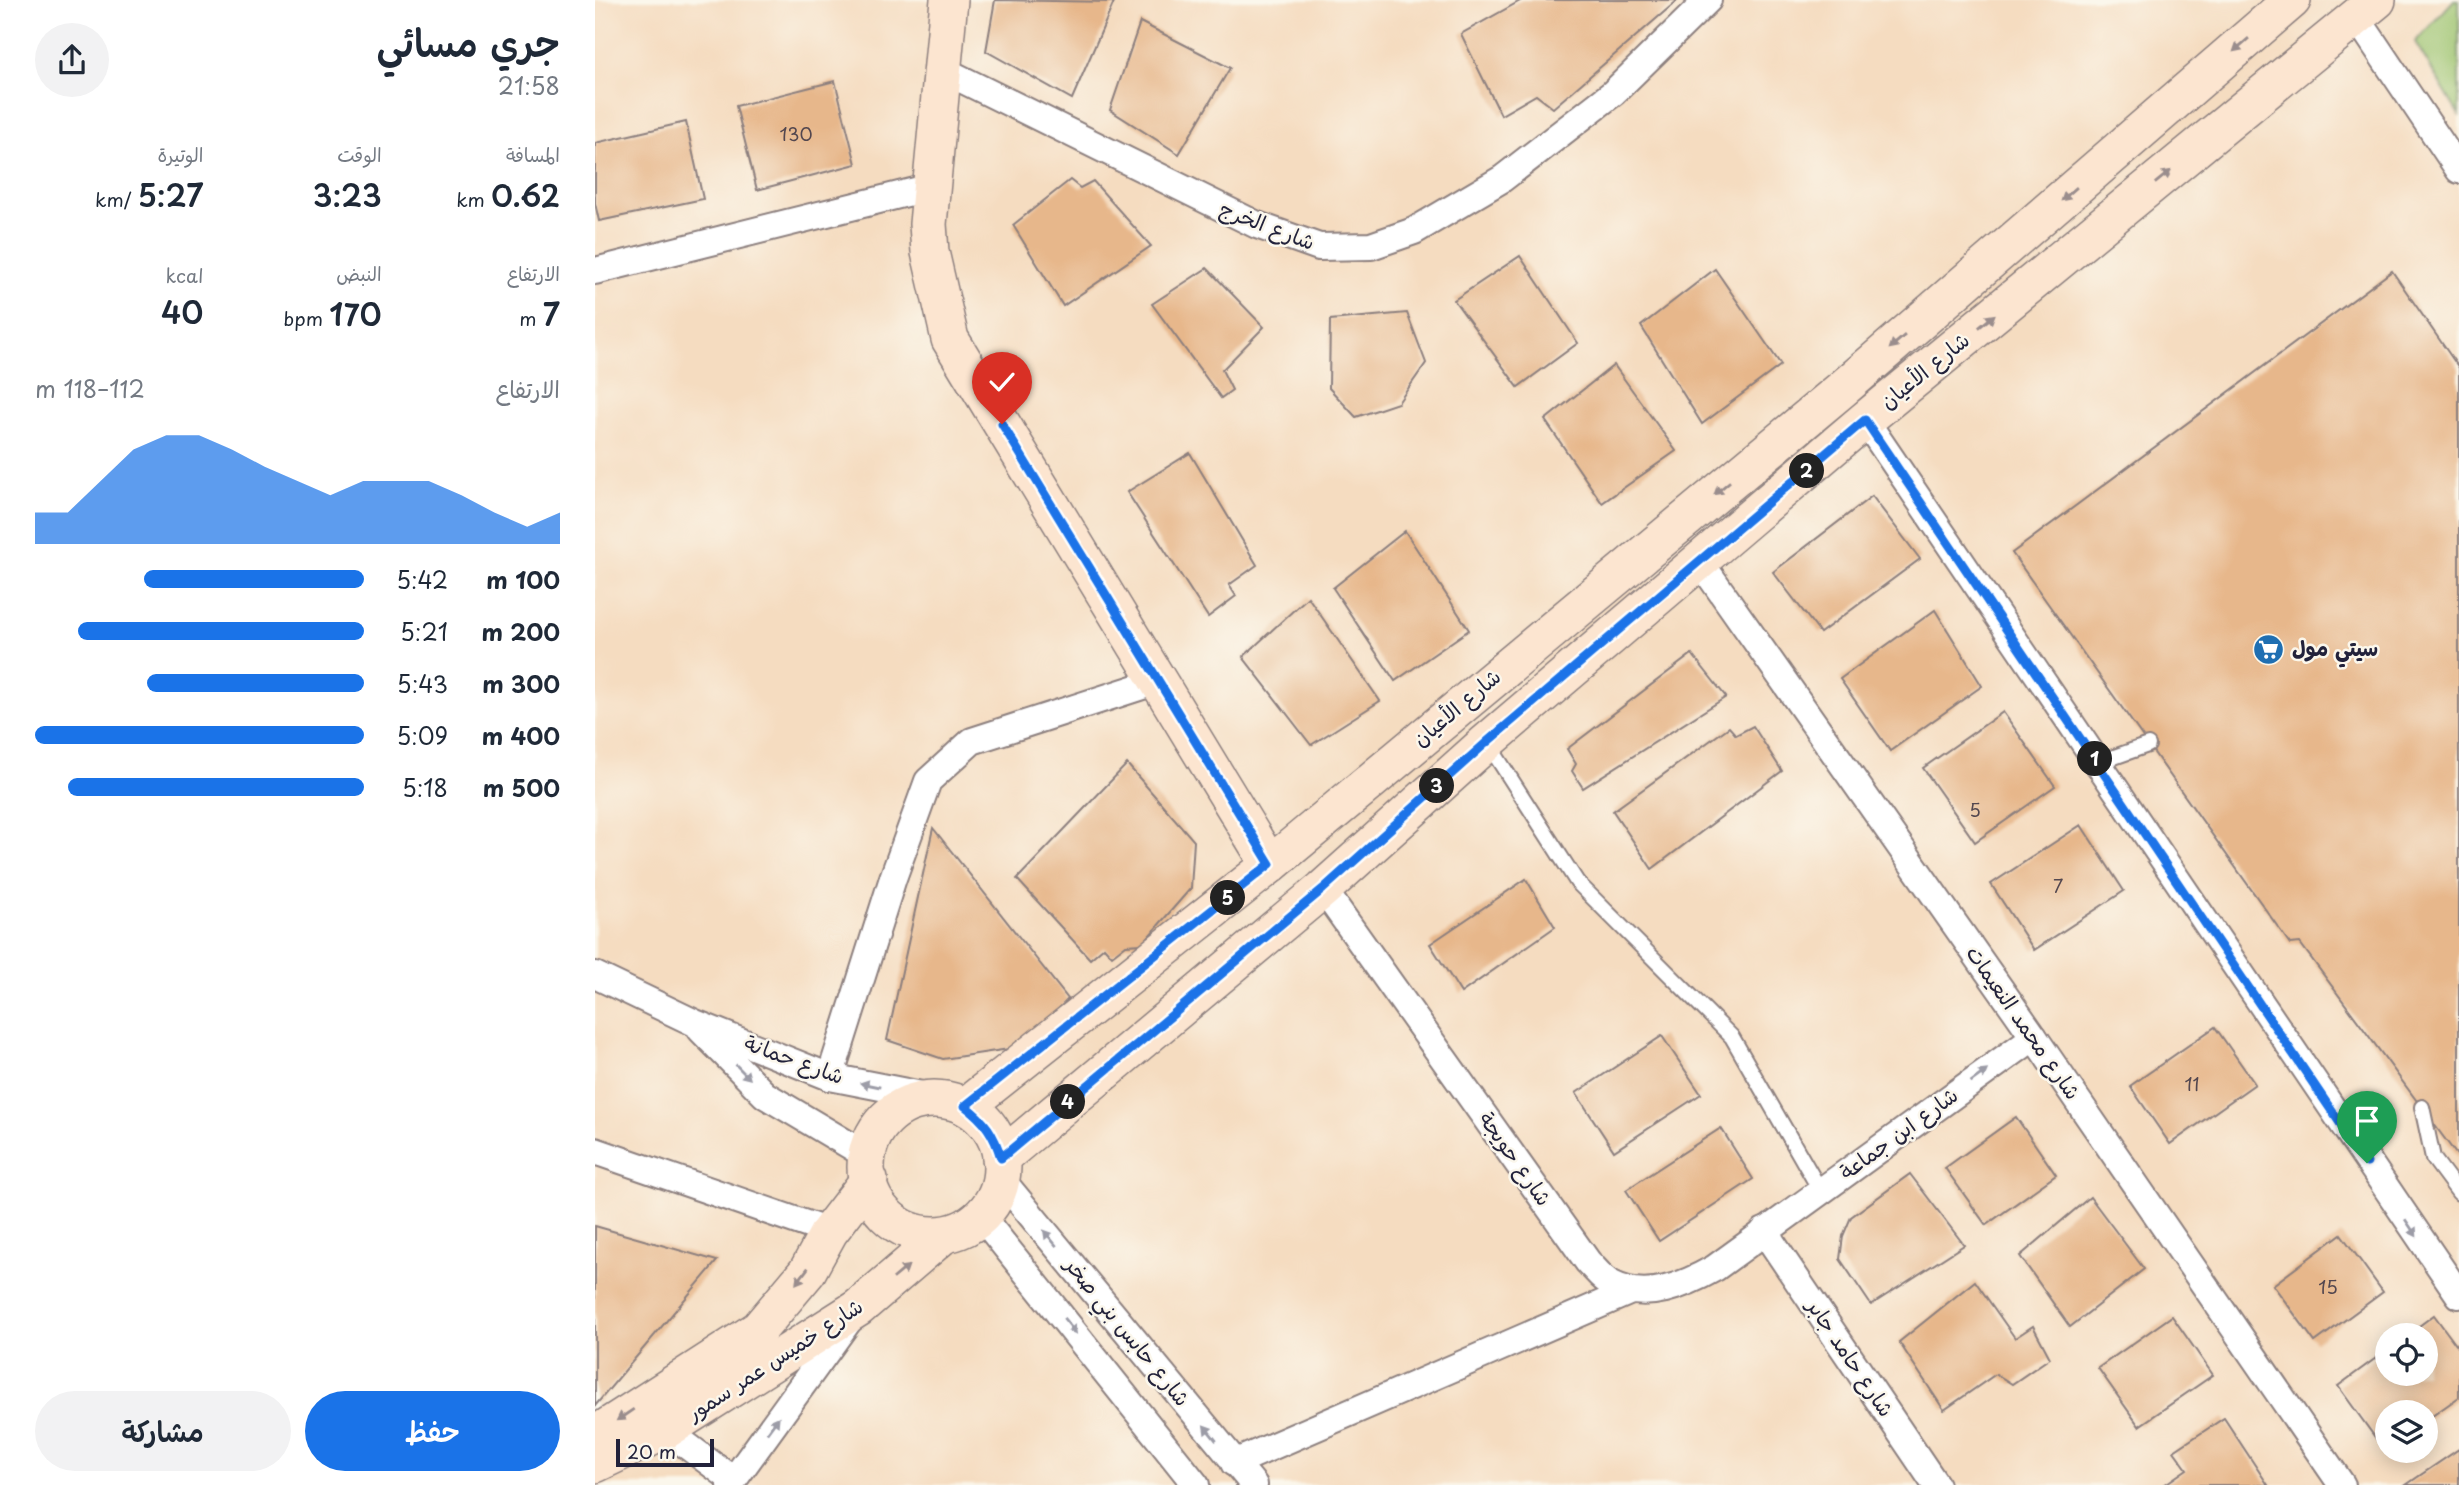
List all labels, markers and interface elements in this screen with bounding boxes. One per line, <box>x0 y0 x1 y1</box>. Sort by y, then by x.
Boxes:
text: جري مسائي <box>376 13 560 70</box>
button: share <box>35 23 109 97</box>
one-way arrow <box>2232 37 2249 52</box>
text: 21:58 <box>498 68 560 103</box>
house number: 130 <box>779 120 813 147</box>
text: الوتيرة <box>157 140 203 168</box>
text: الوقت <box>337 140 382 168</box>
text: المسافة <box>506 140 560 168</box>
one-way arrow <box>2153 169 2171 184</box>
text: 5:27 <box>138 172 203 217</box>
text: 3:23 <box>313 172 382 217</box>
text: 0.62 <box>491 172 560 217</box>
text: /km <box>95 185 138 213</box>
text: km <box>456 185 491 213</box>
one-way arrow <box>2060 186 2077 201</box>
street label: شارع الخرج <box>1215 191 1320 258</box>
text: النبض <box>336 259 382 287</box>
text: الارتفاع <box>507 259 560 287</box>
text: kcal <box>165 261 203 289</box>
text: 40 <box>161 289 203 334</box>
text: 170 <box>329 291 382 336</box>
text: 7 <box>543 291 560 336</box>
text: bpm <box>283 304 329 332</box>
text: m <box>519 304 543 332</box>
one-way arrow <box>1977 313 1995 328</box>
street label: شارع الأعيان <box>1872 323 1976 416</box>
one-way arrow <box>1888 334 1905 349</box>
pin <box>972 352 1032 424</box>
icon: check <box>983 363 1021 401</box>
text: 112–118 m <box>35 371 145 406</box>
text: الارتفاع <box>496 371 560 406</box>
pin: 2 <box>1789 454 1825 489</box>
text: 2 <box>1800 456 1813 484</box>
one-way arrow <box>1714 481 1732 496</box>
text: 5:42 <box>396 562 448 597</box>
text: 100 m <box>486 562 560 597</box>
text: 5:21 <box>400 614 448 649</box>
text: 200 m <box>481 614 560 649</box>
place label: سيتي مول <box>2292 631 2378 668</box>
supermarket icon: سيتي مول <box>2252 632 2286 666</box>
street label: شارع الأعيان <box>1404 660 1508 754</box>
text: 5:43 <box>397 666 448 701</box>
text: 300 m <box>482 666 560 701</box>
text: 5:09 <box>396 718 448 753</box>
text: 400 m <box>482 718 560 753</box>
pin: 1 <box>2077 742 2113 776</box>
text: 1 <box>2090 744 2099 772</box>
pin: 3 <box>1419 768 1455 804</box>
text: 5:18 <box>402 770 448 805</box>
text: 500 m <box>483 770 560 805</box>
text: 3 <box>1430 771 1443 799</box>
house number: 5 <box>1969 796 1981 823</box>
house number: 7 <box>2053 872 2063 899</box>
pin: 5 <box>1211 880 1245 916</box>
text: 5 <box>1221 883 1234 911</box>
street label: شارع محمد النعيمات <box>1959 938 2090 1106</box>
street label: شارع حمانة <box>740 1025 849 1092</box>
one-way arrow <box>734 1063 750 1080</box>
one-way arrow <box>1969 1069 1988 1083</box>
house number: 11 <box>2184 1070 2200 1097</box>
street label: شارع ابن جماعة <box>1832 1078 1964 1187</box>
one-way arrow <box>859 1079 881 1090</box>
pin: 4 <box>1051 1084 1085 1120</box>
text: 4 <box>1061 1087 1074 1115</box>
pin <box>2337 1091 2397 1163</box>
icon: arrive <box>2348 1102 2386 1140</box>
street label: شارع حويجة <box>1472 1104 1561 1212</box>
one-way arrow <box>2404 1219 2418 1237</box>
one-way arrow <box>1042 1230 1057 1248</box>
street label: شارع حابس بني صخر <box>1053 1248 1199 1415</box>
one-way arrow <box>892 1265 909 1280</box>
one-way arrow <box>796 1267 810 1285</box>
house number: 15 <box>2318 1273 2338 1300</box>
street label: شارع خميس عمر سمور <box>678 1289 869 1429</box>
street label: شارع حامد جابر <box>1798 1290 1903 1423</box>
one-way arrow <box>1062 1317 1077 1335</box>
map controls <box>2375 1323 2438 1463</box>
button: locate <box>2375 1323 2438 1386</box>
button: مشاركة <box>35 1391 291 1471</box>
button: حفظ <box>305 1391 560 1471</box>
button: layers <box>2375 1400 2438 1463</box>
one-way arrow <box>616 1408 634 1422</box>
one-way arrow <box>765 1416 779 1434</box>
one-way arrow <box>1202 1424 1217 1442</box>
scale bar <box>616 1436 714 1468</box>
text: 20 m <box>627 1437 676 1465</box>

